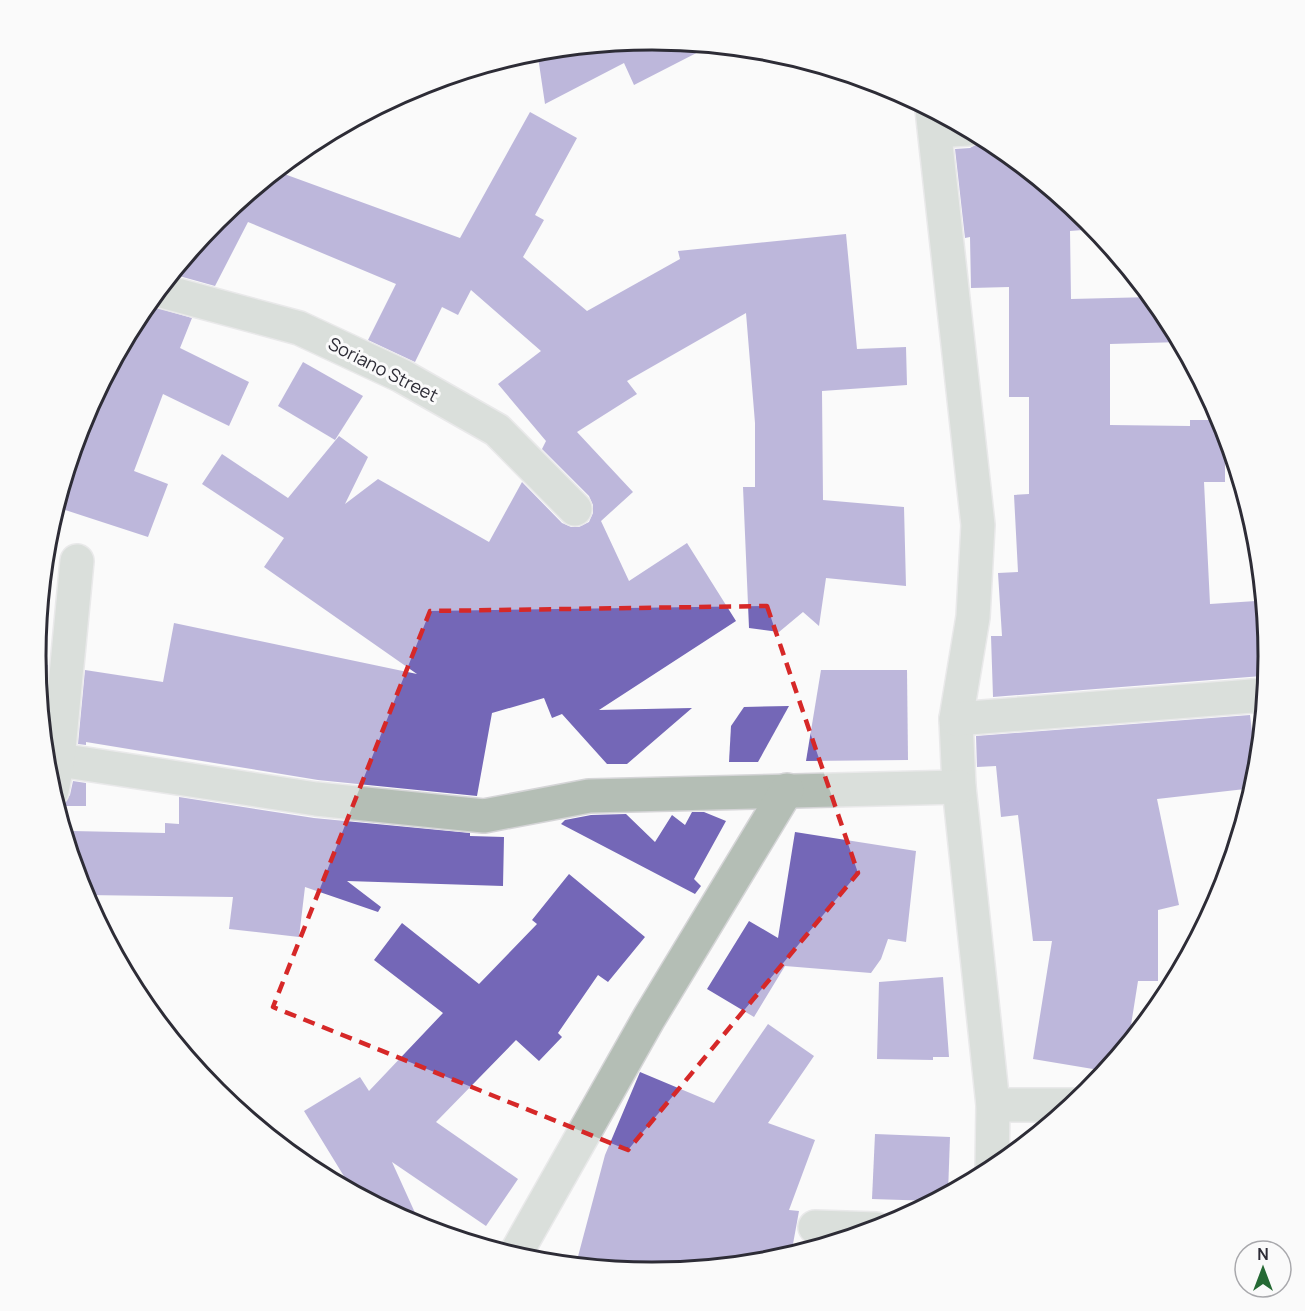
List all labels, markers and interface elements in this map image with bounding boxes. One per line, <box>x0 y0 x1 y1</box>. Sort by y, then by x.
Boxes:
street label: Soriano Street <box>324 331 442 407</box>
north arrow <box>1233 1239 1293 1299</box>
text: N <box>1257 1243 1269 1265</box>

